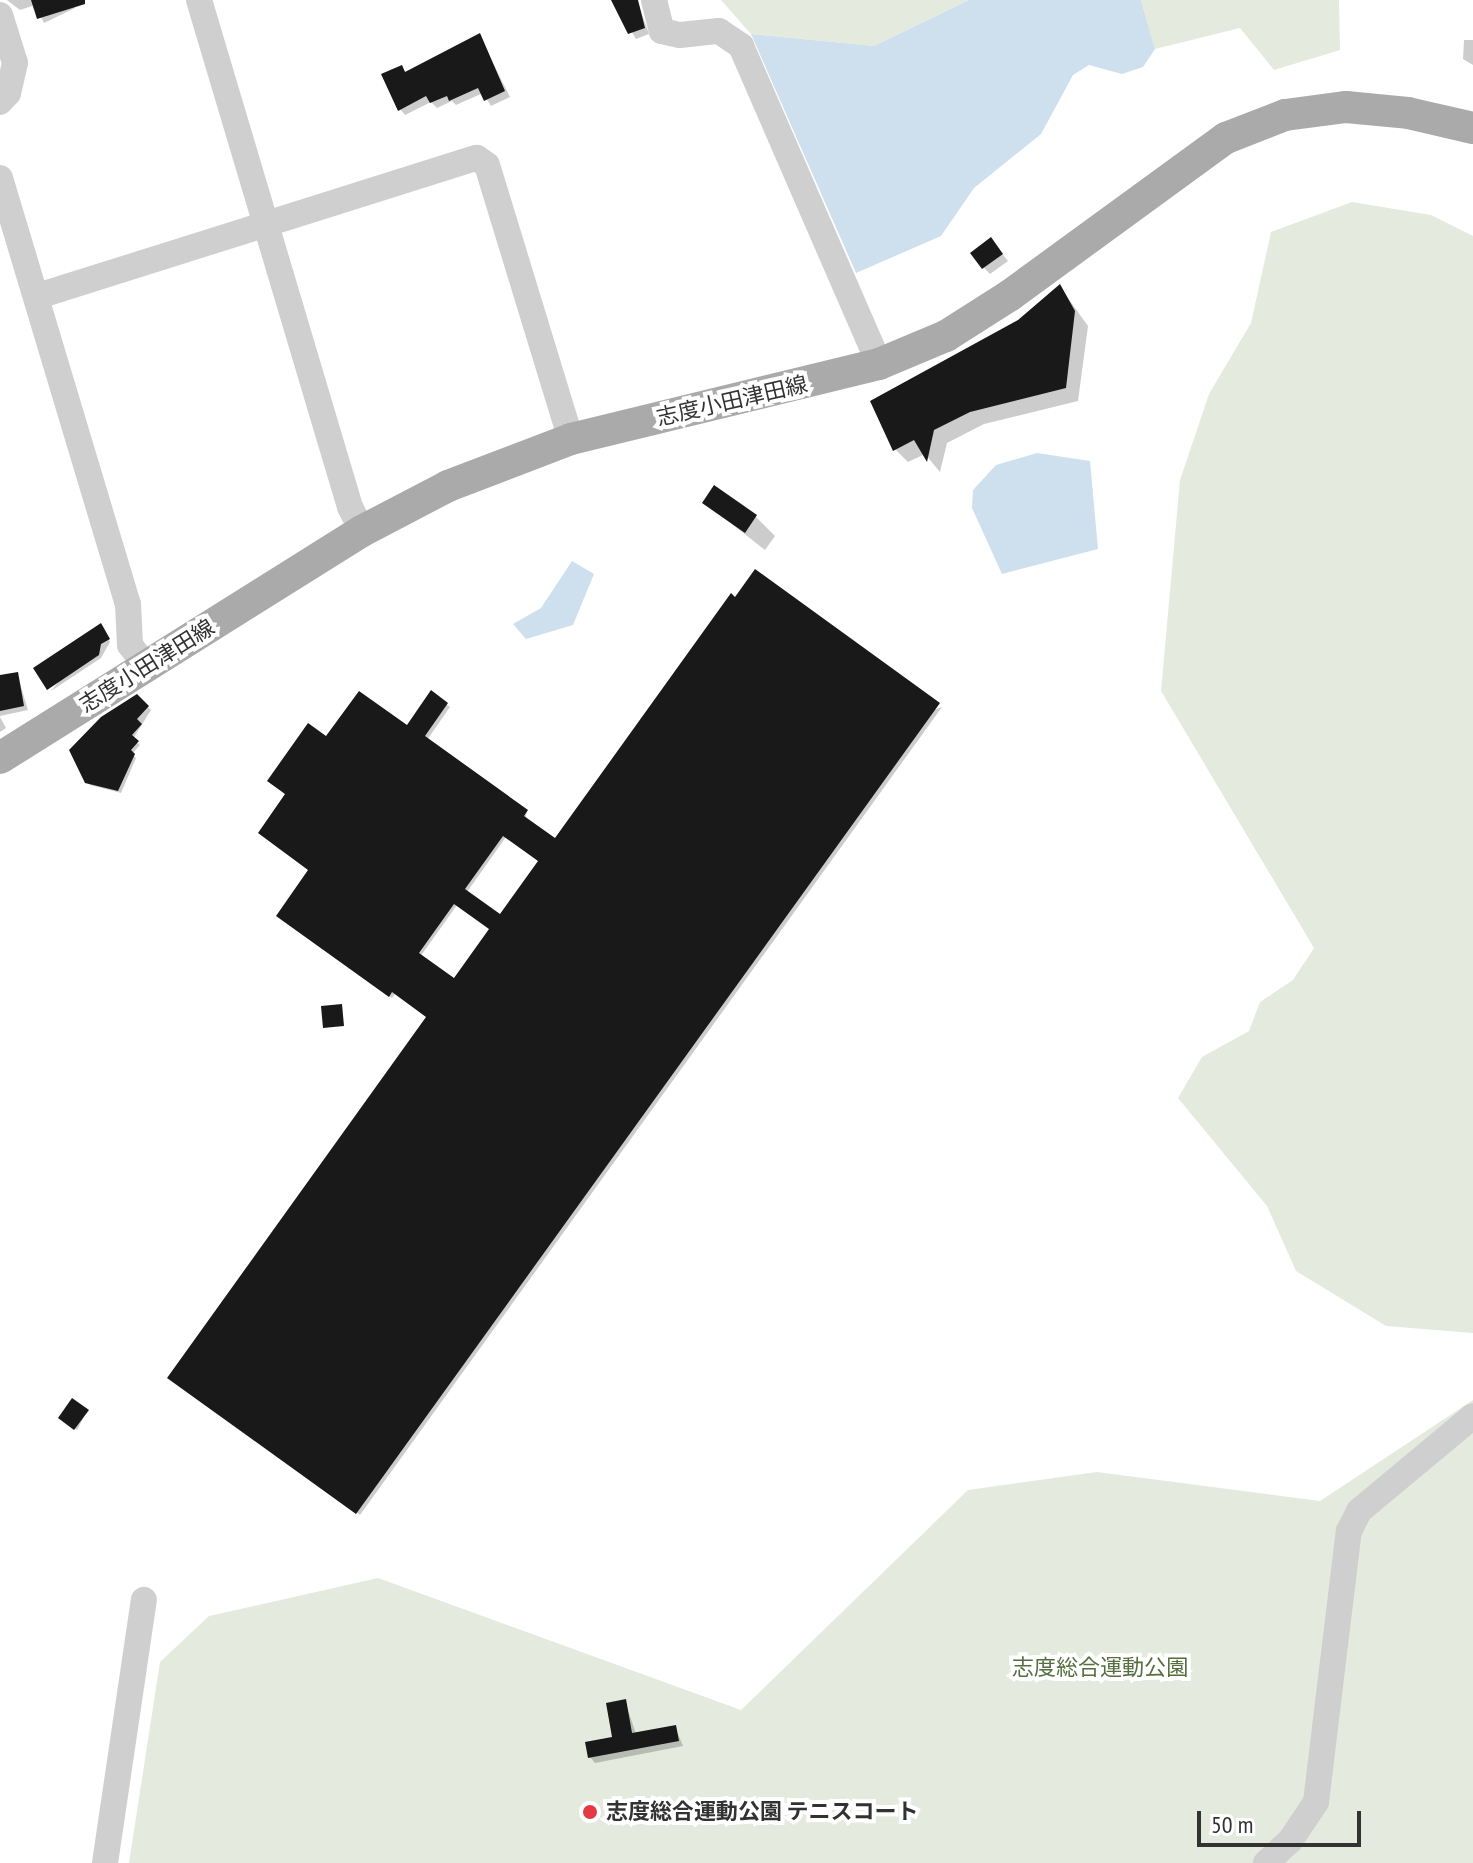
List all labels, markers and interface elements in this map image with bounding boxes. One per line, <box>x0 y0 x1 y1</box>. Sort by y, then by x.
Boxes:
street label: 志度小田津田線 <box>654 371 810 431</box>
street label: 志度小田津田線 <box>75 614 219 718</box>
park label: 志度総合運動公園 <box>1012 1655 1188 1681</box>
scale bar <box>1201 1795 1365 1845</box>
place label: 志度総合運動公園 テニスコート <box>606 1799 919 1825</box>
marker: 志度総合運動公園 テニスコート <box>581 1803 599 1821</box>
text: 50 m <box>1211 1809 1253 1840</box>

